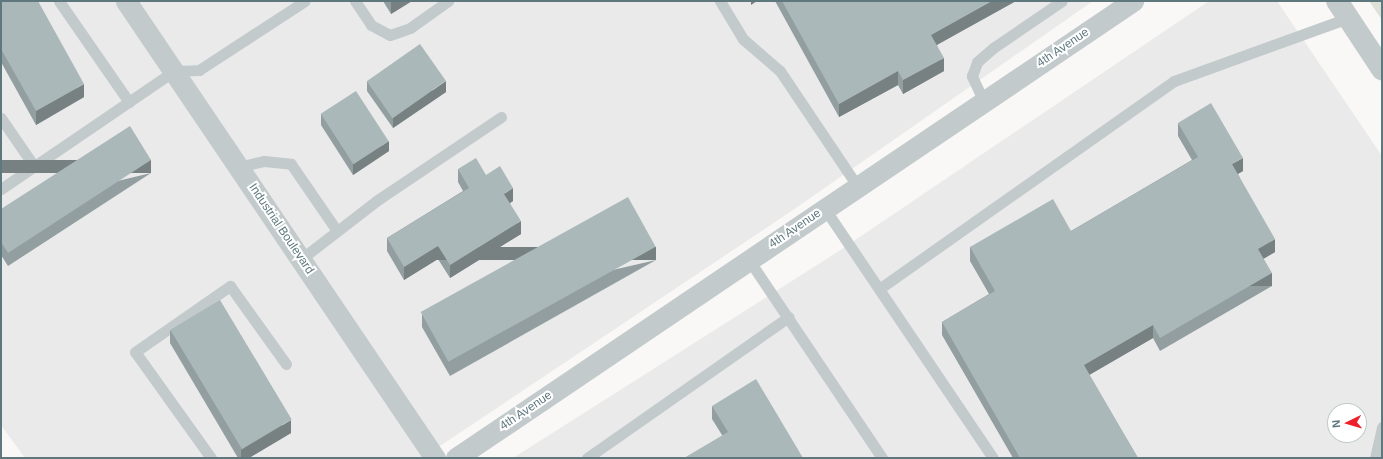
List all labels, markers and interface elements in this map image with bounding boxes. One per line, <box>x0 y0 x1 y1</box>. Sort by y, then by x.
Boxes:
street label: 4th Avenue <box>1034 25 1092 71</box>
street label: Industrial Boulevard <box>245 181 317 277</box>
street label: 4th Avenue <box>766 206 824 252</box>
street label: 4th Avenue <box>497 388 555 434</box>
north arrow <box>1327 403 1367 443</box>
text: N <box>1330 419 1342 428</box>

